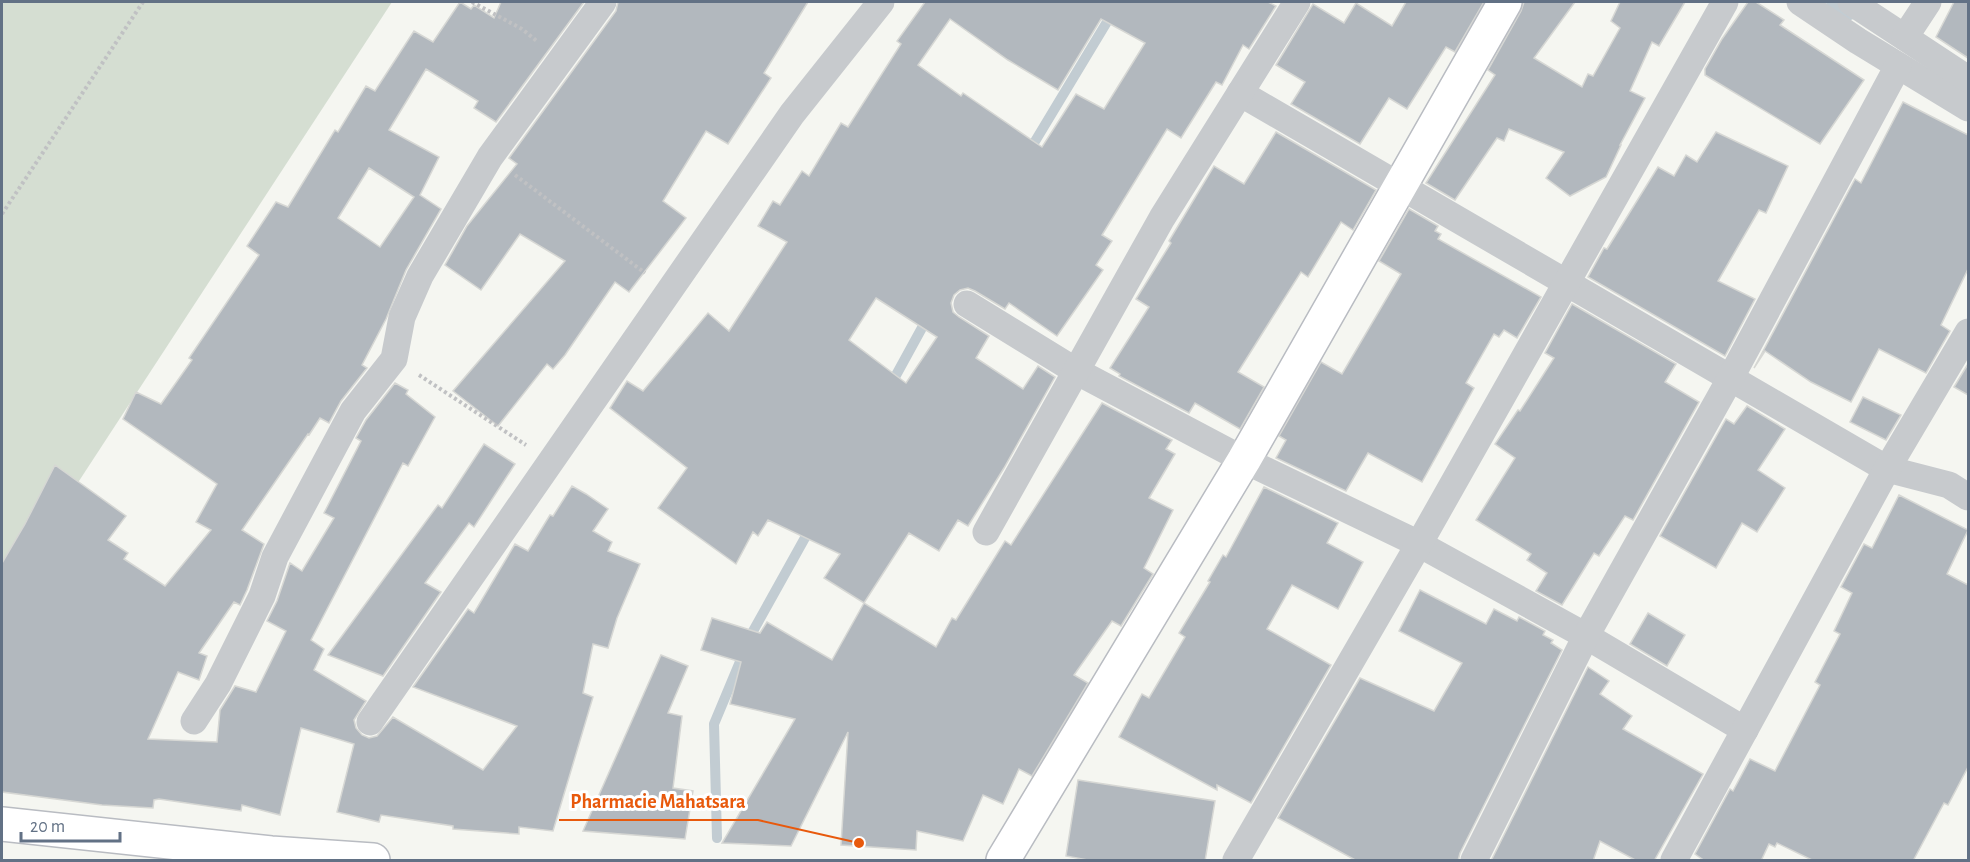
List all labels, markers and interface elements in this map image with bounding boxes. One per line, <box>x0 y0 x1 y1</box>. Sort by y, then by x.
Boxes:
callout: Pharmacie Mahatsara <box>559 782 758 820</box>
text: Pharmacie Mahatsara <box>570 792 746 812</box>
scale bar <box>21 805 120 843</box>
text: 20 m <box>30 818 65 836</box>

